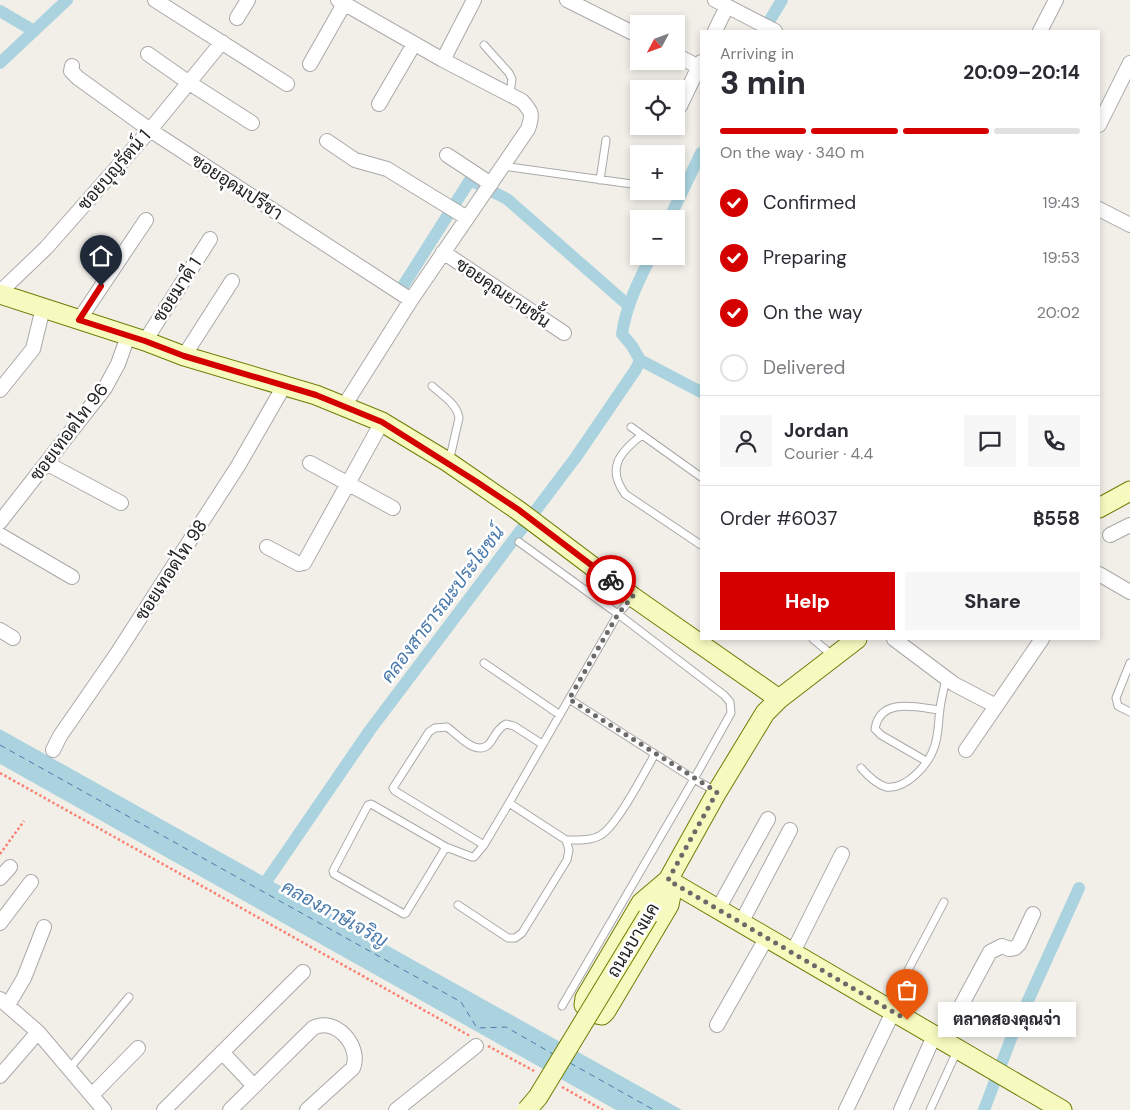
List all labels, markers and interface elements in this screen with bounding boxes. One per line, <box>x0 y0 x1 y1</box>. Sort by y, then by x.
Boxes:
north arrow <box>630 15 685 70</box>
map controls <box>630 15 685 265</box>
text: Arriving in <box>720 43 794 64</box>
text: 20:09–20:14 <box>963 60 1080 85</box>
text: 3 min <box>720 62 806 104</box>
button: locate <box>630 80 685 135</box>
street label: ซอยบุญรัตน์ 1 <box>71 124 156 216</box>
text: On the way · 340 m <box>720 142 864 163</box>
button: + <box>630 145 685 200</box>
street label: ซอยอุดมปรีชา <box>187 148 288 225</box>
icon: check <box>720 189 748 217</box>
text: Confirmed <box>763 190 856 215</box>
text: 19:43 <box>1043 192 1080 213</box>
button: − <box>630 210 685 265</box>
pin <box>80 235 122 286</box>
icon: home <box>87 242 115 270</box>
icon: check <box>720 244 748 272</box>
text: Preparing <box>763 245 847 270</box>
text: 19:53 <box>1043 247 1080 268</box>
street label: ซอยคุณยายชั้น <box>451 250 557 334</box>
street label: ซอยมาดี 1 <box>146 252 207 327</box>
icon: check <box>720 299 748 327</box>
text: On the way <box>763 300 863 325</box>
text: 20:02 <box>1037 302 1080 323</box>
text: Delivered <box>763 355 845 380</box>
street label: ซอยเทอดไท 96 <box>23 378 114 486</box>
button: person <box>720 415 772 467</box>
button: chat <box>964 415 1016 467</box>
button: phone <box>1028 415 1080 467</box>
text: Jordan <box>784 418 849 443</box>
text: Courier · 4.4 <box>784 443 873 464</box>
text: Order #6037 <box>720 506 837 531</box>
text: ฿558 <box>1033 506 1080 531</box>
street label: ซอยเทอดไท 98 <box>128 514 213 625</box>
water label: คลองสาธารณะประโยชน์ <box>375 518 512 688</box>
courier <box>586 555 636 605</box>
icon: bike <box>597 566 625 594</box>
button: Help <box>720 572 895 630</box>
button: Share <box>905 572 1080 630</box>
water label: คลองภาษีเจริญ <box>277 874 392 953</box>
street label: ถนนบางแค <box>601 898 665 982</box>
pin <box>886 969 928 1020</box>
icon: bag <box>893 976 921 1004</box>
callout: ตลาดสองคุณจ่า <box>937 1002 1074 1038</box>
text: ตลาดสองคุณจ่า <box>953 1009 1061 1030</box>

